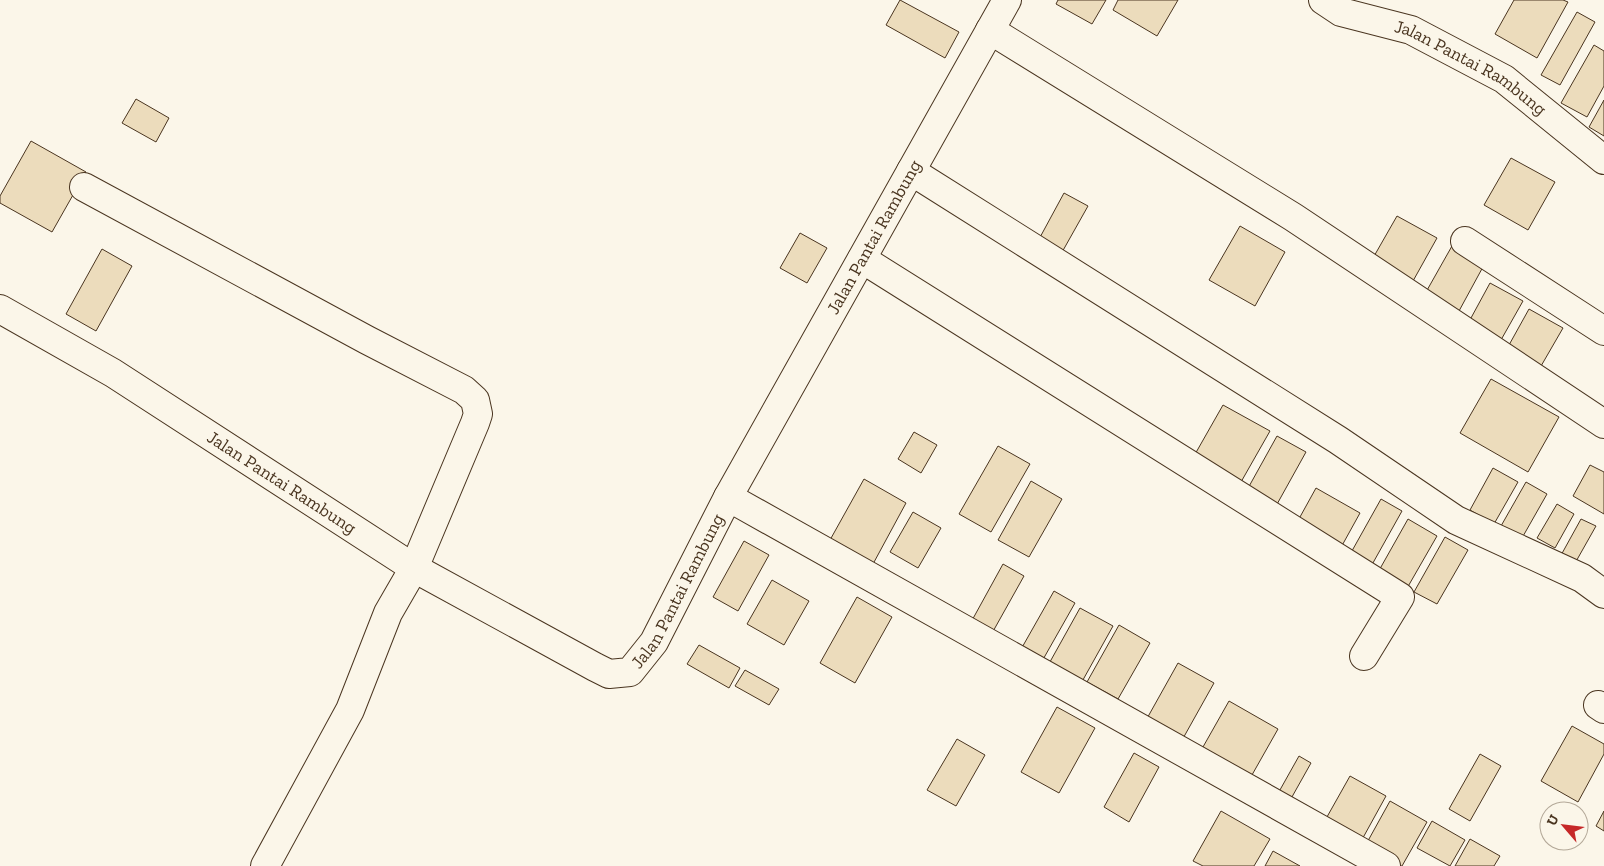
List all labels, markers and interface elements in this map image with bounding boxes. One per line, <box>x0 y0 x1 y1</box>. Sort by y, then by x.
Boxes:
street label: Jalan Pantai Rambung <box>1392 15 1551 120</box>
street label: Jalan Pantai Rambung <box>822 156 926 318</box>
street label: Jalan Pantai Rambung <box>203 426 361 539</box>
street label: Jalan Pantai Rambung <box>626 510 729 673</box>
north arrow <box>1539 801 1589 851</box>
text: U <box>1543 812 1563 829</box>

